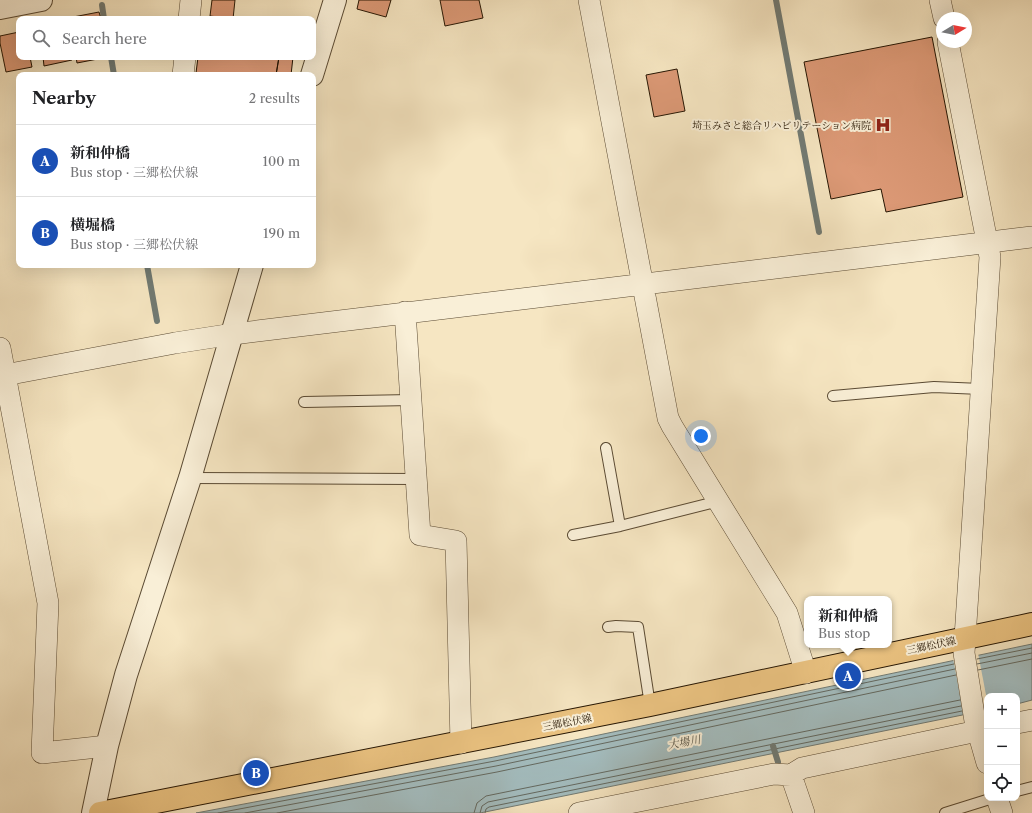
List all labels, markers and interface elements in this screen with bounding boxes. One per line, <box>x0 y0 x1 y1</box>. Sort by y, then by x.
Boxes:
north arrow <box>936 12 972 48</box>
search box <box>16 16 316 60</box>
icon: search <box>30 27 52 49</box>
text: Search here <box>62 29 147 48</box>
text: Nearby <box>32 88 96 108</box>
text: 2 results <box>249 90 300 106</box>
hospital icon: 埼玉みさと総合リハビリテーション病院 <box>874 116 892 134</box>
place label: 埼玉みさと総合リハビリテーション病院 <box>692 119 871 132</box>
text: 新和仲橋 <box>70 143 130 162</box>
text: A <box>40 153 50 169</box>
text: 100 m <box>262 153 300 169</box>
text: Bus stop · 三郷松伏線 <box>70 164 198 180</box>
text: 横堀橋 <box>70 215 115 234</box>
text: B <box>40 225 50 241</box>
text: 190 m <box>263 225 300 241</box>
text: Bus stop · 三郷松伏線 <box>70 236 198 252</box>
your location <box>691 426 711 446</box>
popup <box>804 596 892 648</box>
text: 新和仲橋 <box>818 606 878 625</box>
text: Bus stop <box>818 625 870 641</box>
street label: 三郷松伏線 <box>905 634 957 657</box>
pin: A <box>835 661 861 691</box>
map controls <box>984 693 1020 801</box>
button: + <box>984 693 1020 729</box>
street label: 三郷松伏線 <box>541 711 593 734</box>
button: − <box>984 729 1020 765</box>
water label: 大場川 <box>666 732 703 752</box>
pin: B <box>243 758 269 788</box>
button: locate <box>984 765 1020 801</box>

